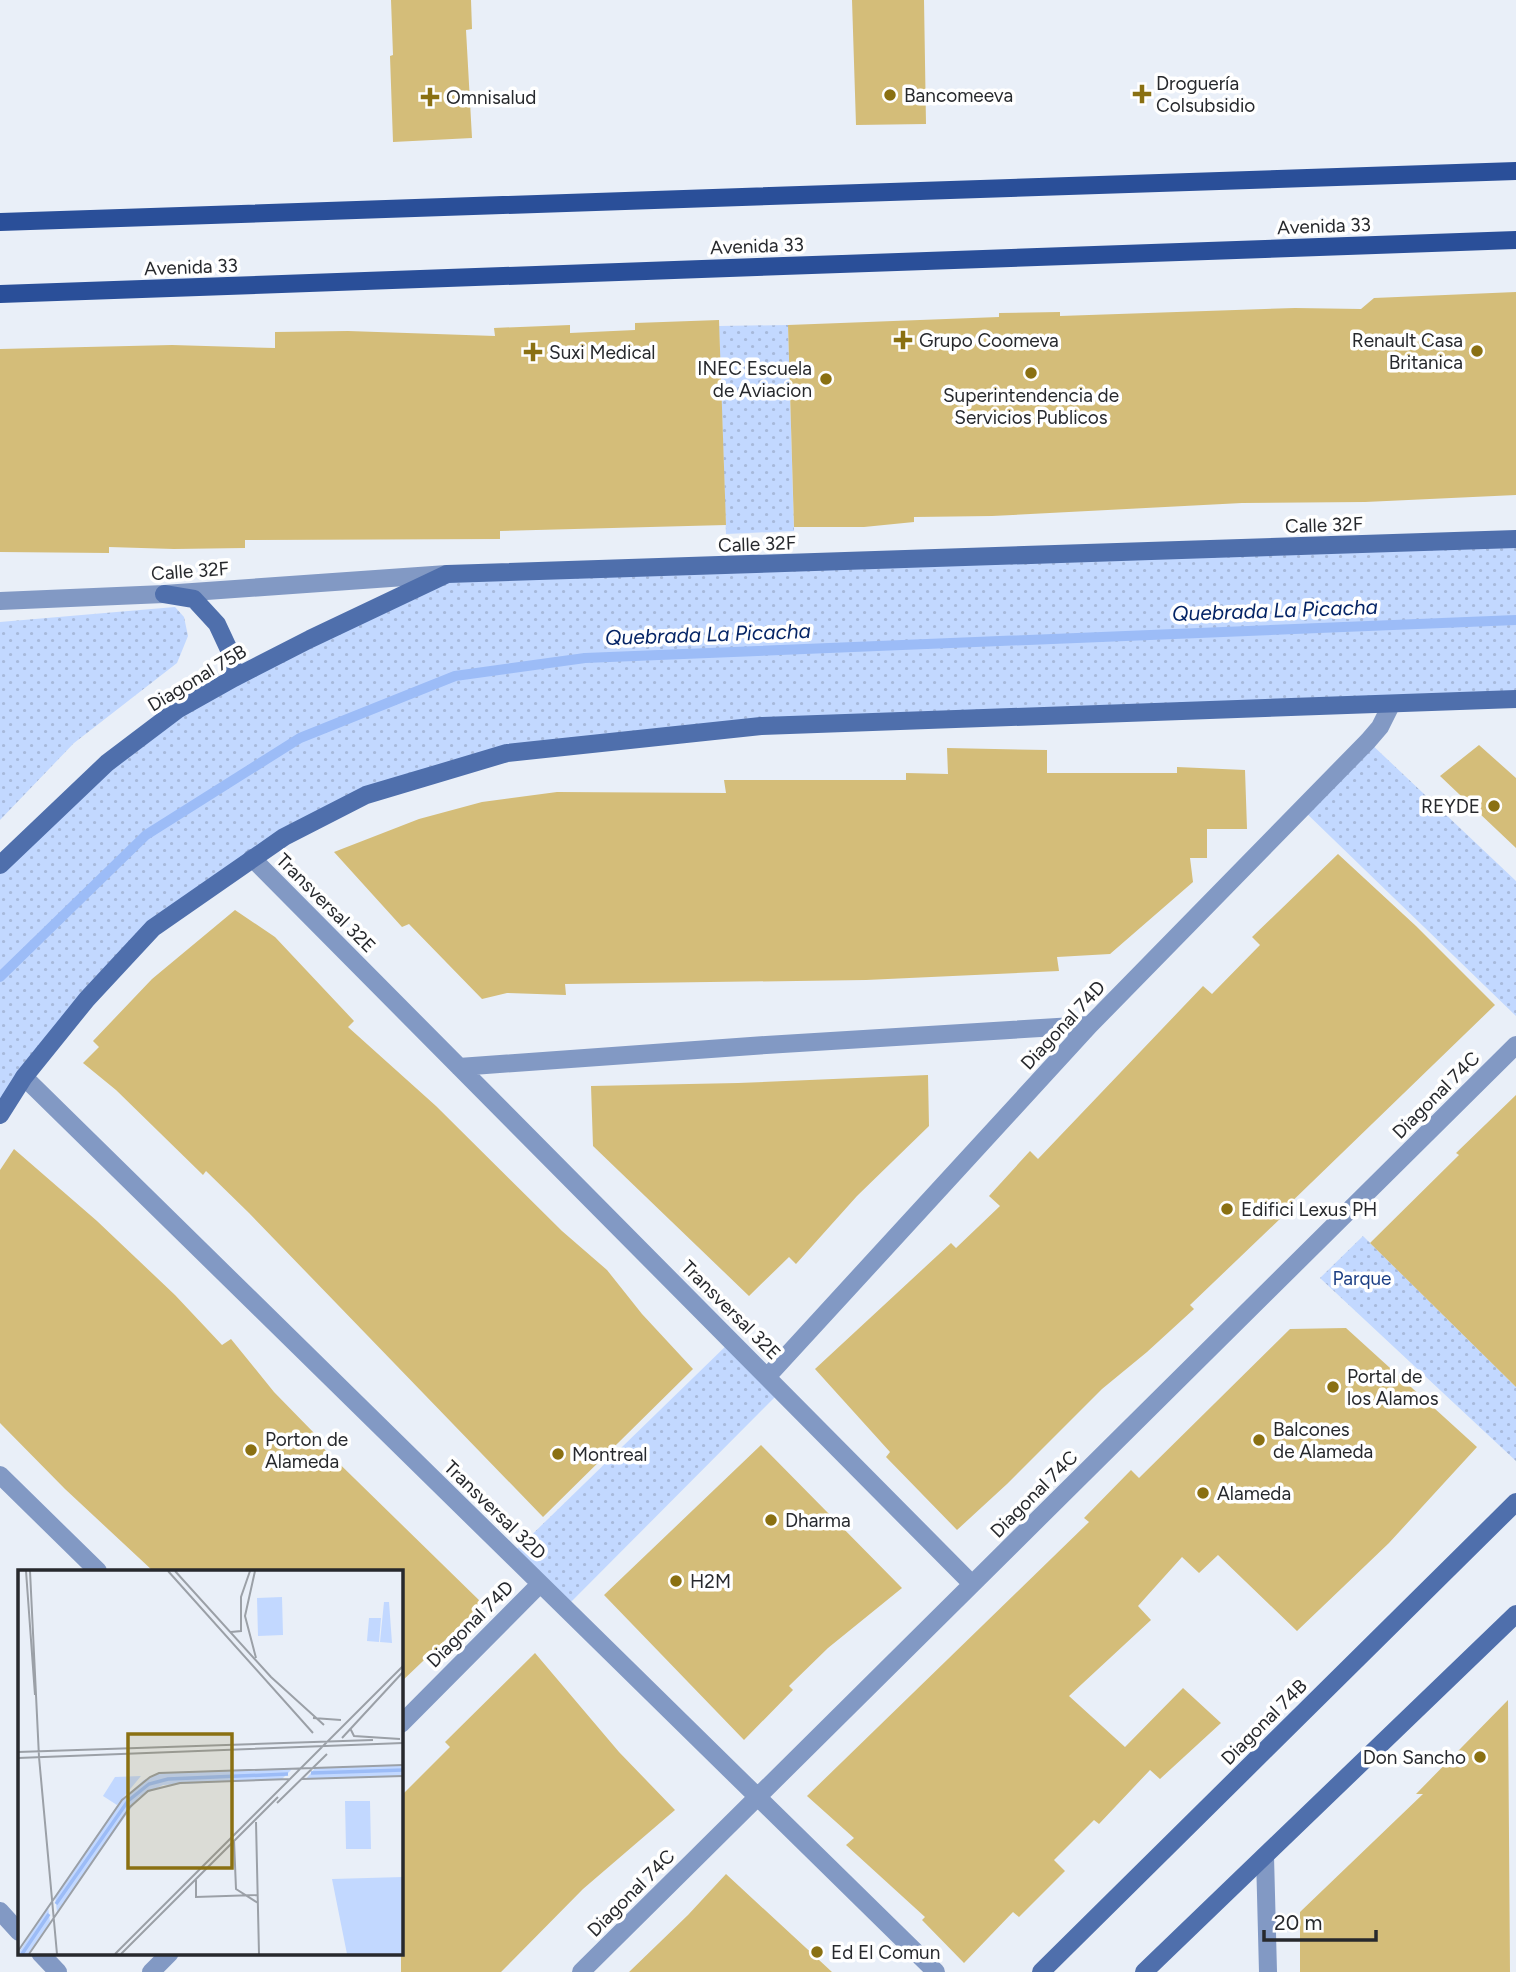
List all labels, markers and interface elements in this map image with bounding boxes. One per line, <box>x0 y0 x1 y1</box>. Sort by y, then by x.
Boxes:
place label: Droguería Colsubsidio <box>1156 72 1255 117</box>
place label: Bancomeeva <box>904 84 1013 107</box>
place label: Omnisalud <box>446 86 536 109</box>
marker: Droguería Colsubsidio <box>1134 86 1150 102</box>
marker: Omnisalud <box>420 87 440 107</box>
marker: Bancomeeva <box>882 87 898 103</box>
street label: Avenida 33 <box>1277 213 1371 239</box>
street label: Avenida 33 <box>710 233 804 259</box>
street label: Avenida 33 <box>144 254 238 280</box>
place label: Grupo Coomeva <box>919 329 1059 352</box>
place label: Renault Casa Britanica <box>1352 329 1463 374</box>
marker: Grupo Coomeva <box>893 330 913 350</box>
place label: Suxi Medical <box>549 341 656 364</box>
marker: Suxi Medical <box>523 342 543 362</box>
marker: Renault Casa Britanica <box>1469 343 1485 359</box>
place label: INEC Escuela de Aviacion <box>697 357 812 402</box>
marker: Superintendencia de Servicios Publicos <box>1023 365 1039 381</box>
marker: INEC Escuela de Aviacion <box>818 371 834 387</box>
place label: Superintendencia de Servicios Publicos <box>943 384 1119 429</box>
street label: Calle 32F <box>1285 512 1363 538</box>
street label: Calle 32F <box>718 531 796 557</box>
street label: Calle 32F <box>150 557 230 585</box>
water label: Quebrada La Picacha <box>1172 594 1378 626</box>
water label: Quebrada La Picacha <box>605 618 811 650</box>
street label: Diagonal 75B <box>143 639 251 717</box>
place label: REYDE <box>1421 795 1480 818</box>
marker: REYDE <box>1486 798 1502 814</box>
street label: Transversal 32E <box>271 848 381 958</box>
street label: Diagonal 74D <box>1016 976 1110 1074</box>
street label: Diagonal 74C <box>1387 1046 1485 1144</box>
place label: Edifici Lexus PH <box>1241 1198 1377 1221</box>
marker: Edifici Lexus PH <box>1219 1201 1235 1217</box>
street label: Transversal 32E <box>676 1255 786 1365</box>
park label: Parque <box>1333 1267 1391 1290</box>
place label: Portal de los Alamos <box>1347 1365 1439 1410</box>
marker: Portal de los Alamos <box>1325 1379 1341 1395</box>
place label: Balcones de Alameda <box>1273 1418 1373 1463</box>
place label: Porton de Alameda <box>265 1428 348 1473</box>
marker: Balcones de Alameda <box>1251 1432 1267 1448</box>
marker: Porton de Alameda <box>243 1442 259 1458</box>
place label: Montreal <box>572 1443 648 1466</box>
street label: Diagonal 74C <box>985 1445 1083 1543</box>
marker: Montreal <box>550 1446 566 1462</box>
street label: Transversal 32D <box>439 1456 551 1564</box>
place label: Alameda <box>1217 1482 1291 1505</box>
marker: Alameda <box>1195 1485 1211 1501</box>
place label: Dharma <box>785 1509 851 1532</box>
marker: Dharma <box>763 1512 779 1528</box>
inset map <box>18 1570 402 1954</box>
place label: H2M <box>690 1570 731 1593</box>
marker: H2M <box>668 1573 684 1589</box>
street label: Diagonal 74D <box>422 1576 518 1672</box>
street label: Diagonal 74B <box>1216 1674 1312 1770</box>
place label: Don Sancho <box>1363 1746 1466 1769</box>
marker: Don Sancho <box>1472 1749 1488 1765</box>
street label: Diagonal 74C <box>582 1844 680 1942</box>
scale bar <box>1264 1898 1376 1942</box>
text: 20 m <box>1274 1910 1322 1935</box>
place label: Ed El Comun <box>831 1941 940 1964</box>
marker: Ed El Comun <box>809 1944 825 1960</box>

